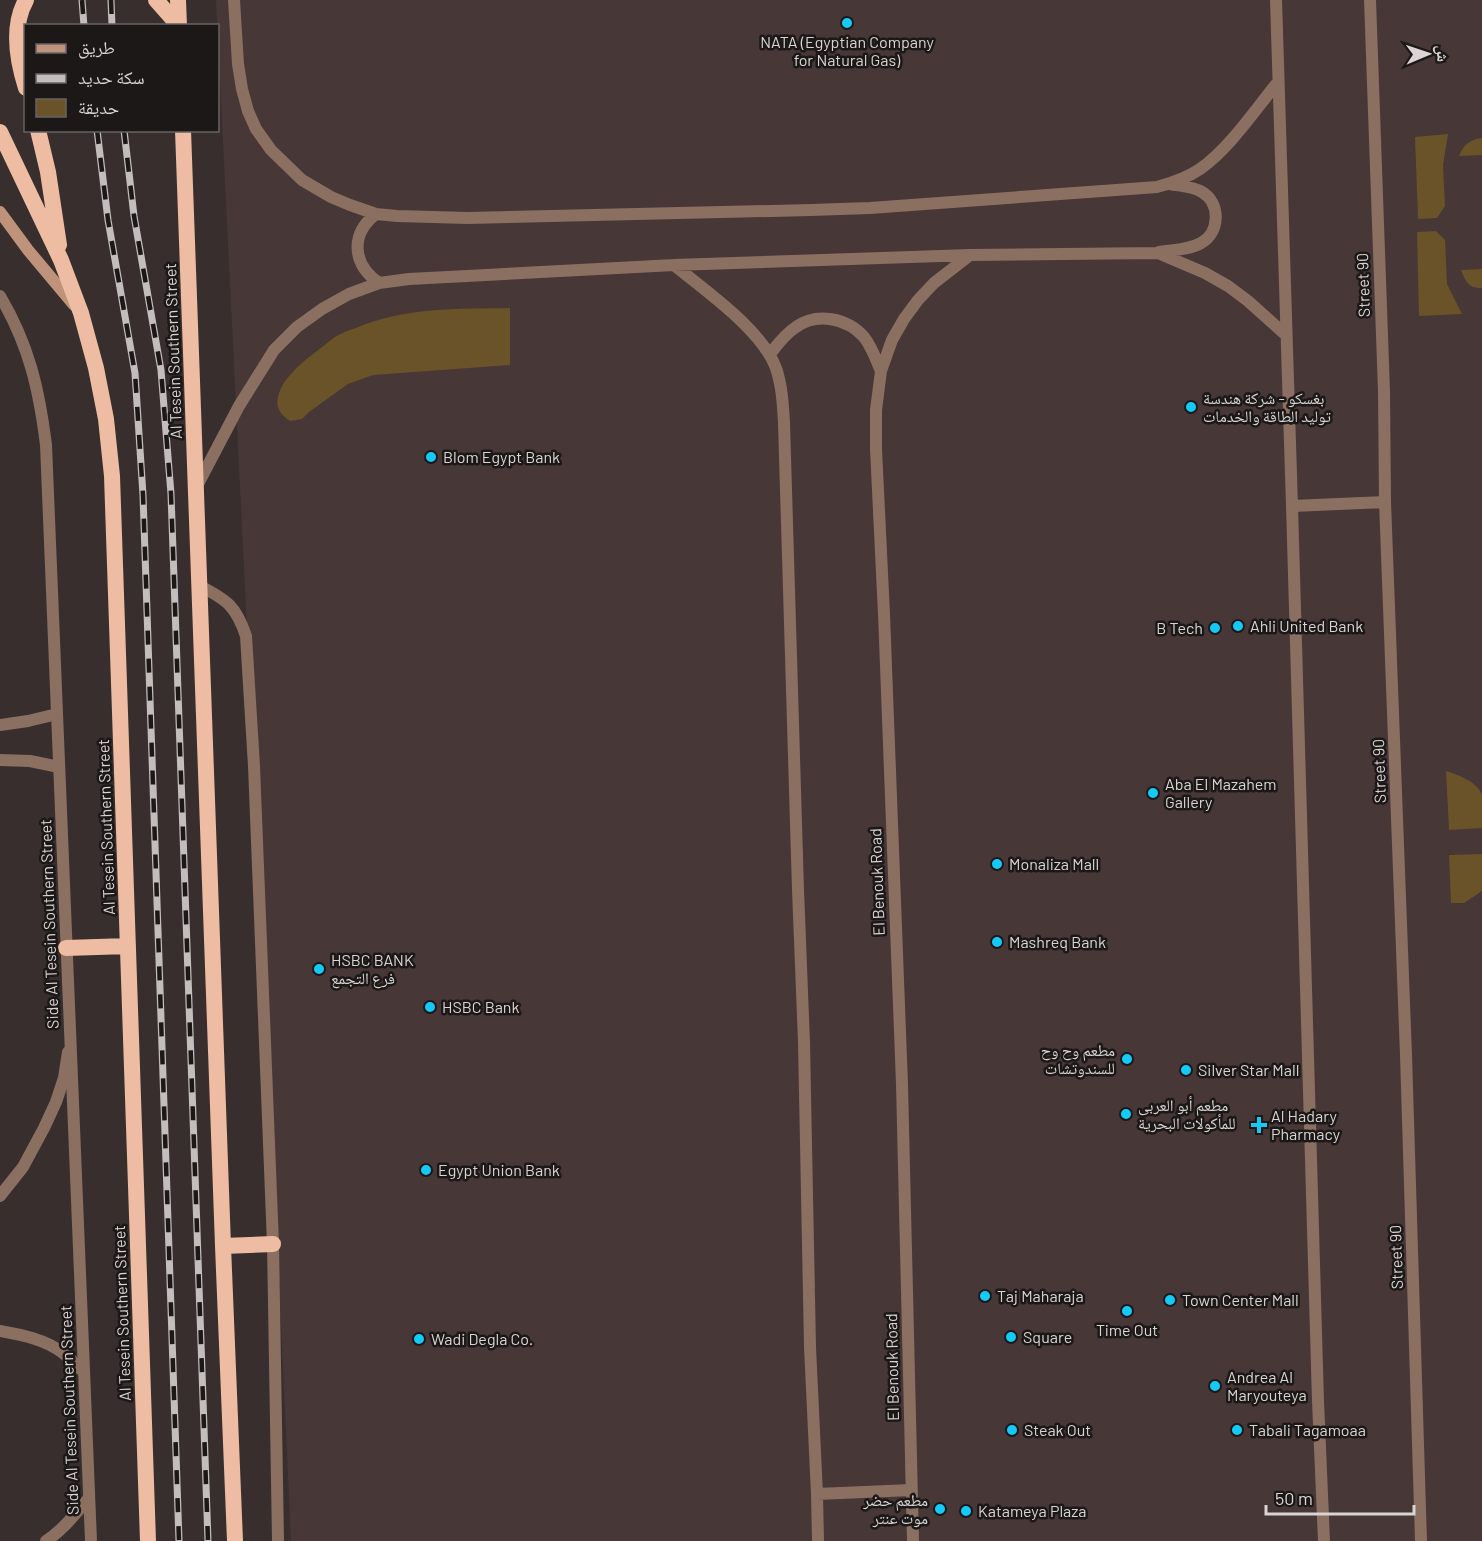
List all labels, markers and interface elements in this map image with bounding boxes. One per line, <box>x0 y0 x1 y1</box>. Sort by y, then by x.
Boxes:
marker: NATA (Egyptian Company for Natural Gas) <box>840 16 854 30</box>
legend <box>24 24 219 132</box>
north arrow <box>1398 24 1458 84</box>
place label: NATA (Egyptian Company for Natural Gas) <box>760 32 934 69</box>
text: طريق <box>78 36 115 59</box>
text: ش <box>1433 45 1453 62</box>
text: سكة حديد <box>78 66 145 88</box>
text: حديقة <box>78 96 119 118</box>
street label: Street 90 <box>1352 253 1373 317</box>
street label: Al Tesein Southern Street <box>160 263 185 439</box>
place label: بغسكو - شركة هندسة توليد الطاقة والخدمات <box>1203 388 1331 426</box>
marker: بغسكو - شركة هندسة توليد الطاقة والخدمات <box>1184 400 1198 414</box>
place label: Blom Egypt Bank <box>443 447 560 466</box>
marker: Blom Egypt Bank <box>424 450 438 464</box>
place label: Ahli United Bank <box>1250 616 1363 635</box>
place label: B Tech <box>1156 618 1203 637</box>
marker: Ahli United Bank <box>1231 619 1245 633</box>
marker: B Tech <box>1208 621 1222 635</box>
street label: Al Tesein Southern Street <box>93 739 118 915</box>
street label: Street 90 <box>1368 739 1389 803</box>
place label: Aba El Mazahem Gallery <box>1165 774 1277 811</box>
marker: Aba El Mazahem Gallery <box>1146 786 1160 800</box>
street label: Side Al Tesein Southern Street <box>35 819 62 1029</box>
street label: El Benouk Road <box>865 828 888 936</box>
place label: Monaliza Mall <box>1009 854 1099 873</box>
marker: Monaliza Mall <box>990 857 1004 871</box>
place label: Mashreq Bank <box>1009 932 1106 951</box>
marker: Mashreq Bank <box>990 935 1004 949</box>
place label: HSBC BANK فرع التجمع <box>331 950 414 989</box>
marker: HSBC BANK فرع التجمع <box>312 962 326 976</box>
place label: HSBC Bank <box>442 997 519 1016</box>
marker: HSBC Bank <box>423 1000 437 1014</box>
place label: مطعم وح وح للسندوتشات <box>1041 1040 1115 1078</box>
marker: مطعم وح وح للسندوتشات <box>1120 1052 1134 1066</box>
place label: Silver Star Mall <box>1198 1060 1299 1079</box>
marker: Silver Star Mall <box>1179 1063 1193 1077</box>
place label: مطعم أبو العربى للمأكولات البحرية <box>1138 1095 1236 1133</box>
place label: Al Hadary Pharmacy <box>1271 1106 1341 1143</box>
marker: مطعم أبو العربى للمأكولات البحرية <box>1119 1107 1133 1121</box>
marker: Al Hadary Pharmacy <box>1252 1118 1266 1132</box>
place label: Egypt Union Bank <box>438 1160 560 1179</box>
marker: Egypt Union Bank <box>419 1163 433 1177</box>
street label: Al Tesein Southern Street <box>109 1225 134 1401</box>
street label: Street 90 <box>1385 1225 1406 1289</box>
place label: Taj Maharaja <box>997 1286 1084 1305</box>
marker: Taj Maharaja <box>978 1289 992 1303</box>
place label: Town Center Mall <box>1182 1290 1299 1309</box>
marker: Town Center Mall <box>1163 1293 1177 1307</box>
marker: Time Out <box>1120 1304 1134 1318</box>
street label: Side Al Tesein Southern Street <box>55 1305 82 1515</box>
street label: El Benouk Road <box>881 1313 902 1421</box>
place label: Time Out <box>1096 1320 1158 1339</box>
place label: Square <box>1023 1327 1072 1346</box>
place label: Wadi Degla Co. <box>431 1329 533 1348</box>
marker: Square <box>1004 1330 1018 1344</box>
marker: Wadi Degla Co. <box>412 1332 426 1346</box>
place label: Andrea Al Maryouteya <box>1227 1367 1307 1404</box>
marker: Andrea Al Maryouteya <box>1208 1379 1222 1393</box>
place label: Steak Out <box>1024 1420 1091 1439</box>
place label: Tabali Tagamoaa <box>1249 1420 1366 1439</box>
marker: Steak Out <box>1005 1423 1019 1437</box>
marker: Tabali Tagamoaa <box>1230 1423 1244 1437</box>
scale bar <box>1266 1478 1414 1516</box>
text: 50 m <box>1275 1487 1313 1509</box>
place label: مطعم حضر موت عنتر <box>862 1490 928 1528</box>
place label: Katameya Plaza <box>978 1501 1087 1520</box>
marker: مطعم حضر موت عنتر <box>933 1502 947 1516</box>
marker: Katameya Plaza <box>959 1504 973 1518</box>

